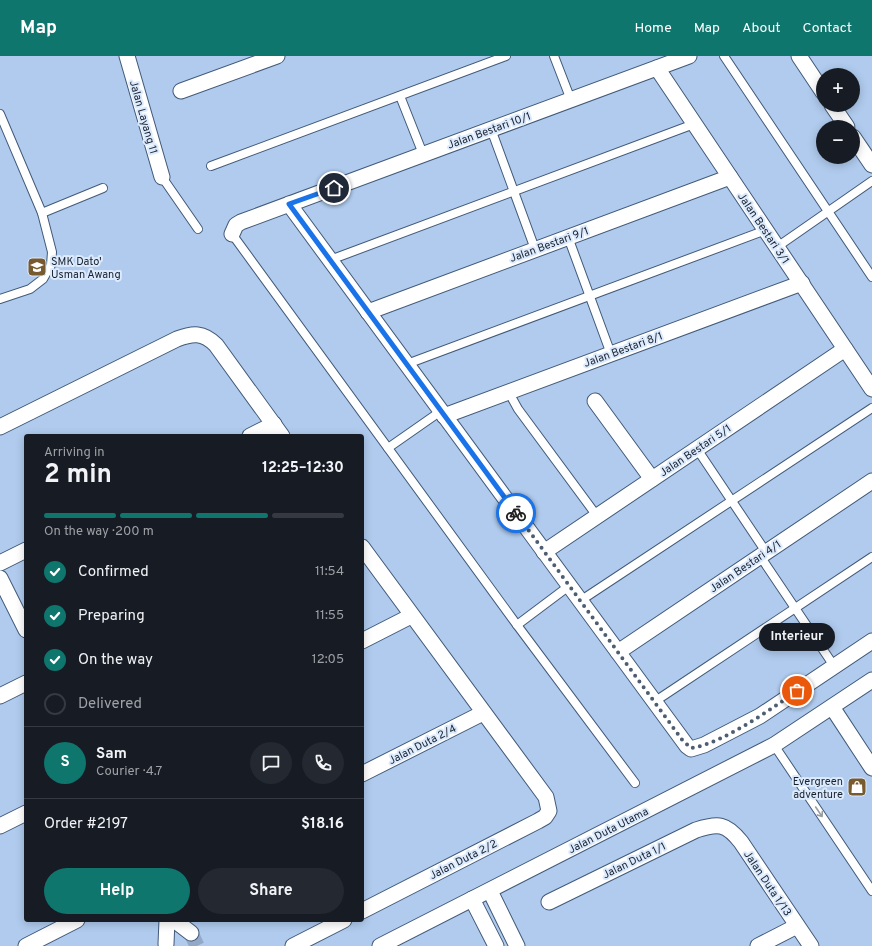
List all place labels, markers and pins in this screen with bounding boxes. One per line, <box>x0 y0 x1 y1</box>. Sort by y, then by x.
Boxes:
pin <box>317 171 351 205</box>
place label: SMK Dato' Usman Awang <box>51 255 121 282</box>
school or university icon: SMK Dato' Usman Awang <box>26 256 48 278</box>
callout: Interieur <box>759 623 835 651</box>
pin <box>780 674 814 708</box>
place label: Evergreen adventure <box>793 775 843 802</box>
shop icon: Evergreen adventure <box>846 776 868 798</box>

